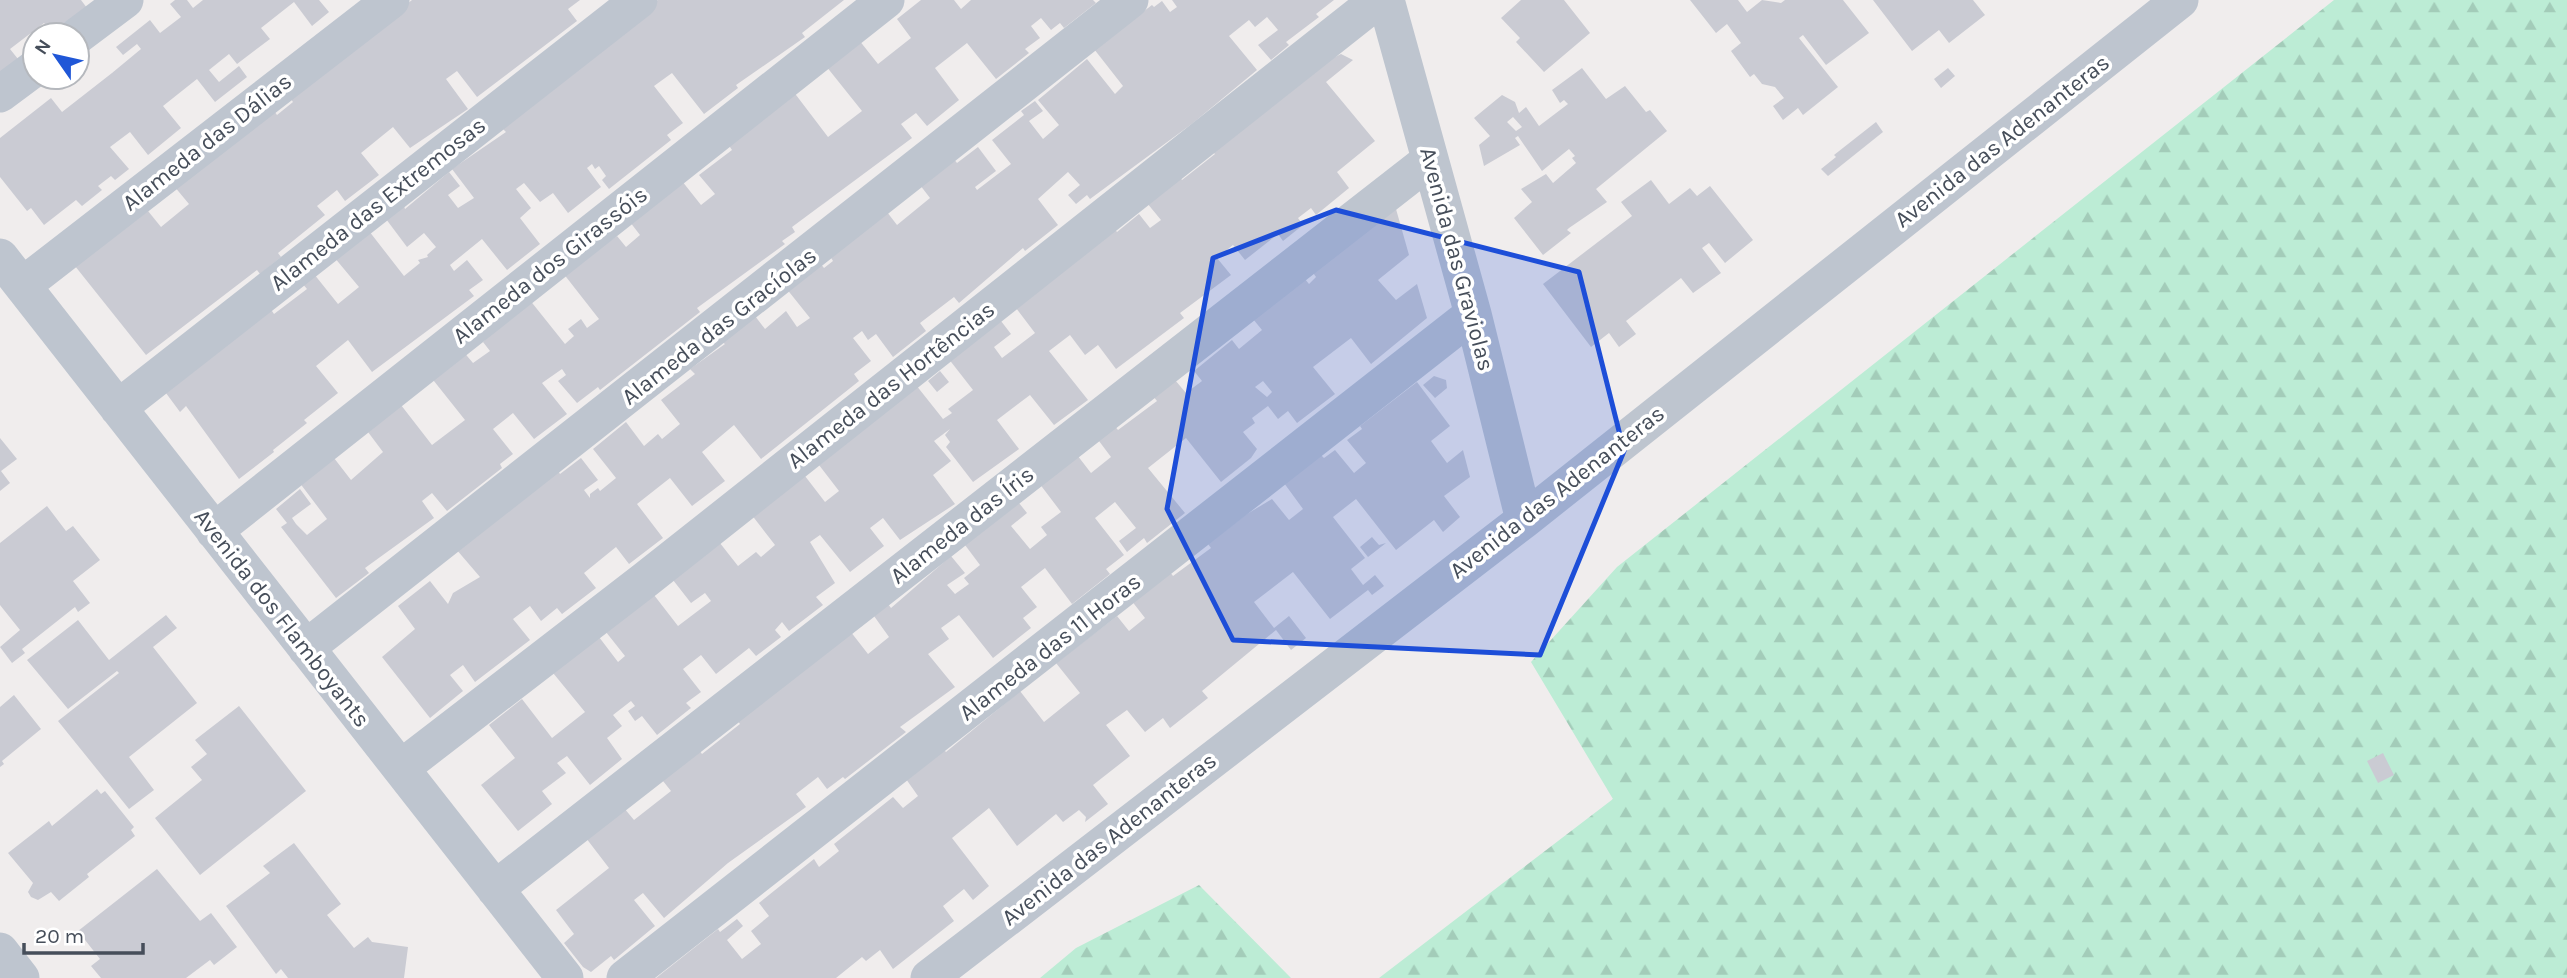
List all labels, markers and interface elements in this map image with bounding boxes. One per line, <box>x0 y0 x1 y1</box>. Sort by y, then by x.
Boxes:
north arrow <box>21 21 91 91</box>
text: N <box>30 35 56 59</box>
street label: Avenida das Adenanteras <box>1889 49 2115 233</box>
street label: Alameda das Dálias <box>117 68 297 216</box>
street label: Alameda das Extremosas <box>265 112 491 296</box>
street label: Avenida das Graviolas <box>1414 144 1500 374</box>
street label: Alameda dos Girassóis <box>447 181 653 349</box>
street label: Alameda das Gracíolas <box>616 242 822 410</box>
street label: Alameda das Hortências <box>782 296 1000 474</box>
street label: Avenida das Adenanteras <box>1444 400 1670 584</box>
street label: Alameda das Íris <box>885 461 1039 589</box>
street label: Avenida dos Flamboyants <box>189 504 375 732</box>
street label: Alameda das 11 Horas <box>954 568 1146 726</box>
street label: Avenida das Adenanteras <box>996 747 1222 931</box>
scale bar <box>24 912 144 956</box>
text: 20 m <box>35 924 84 948</box>

